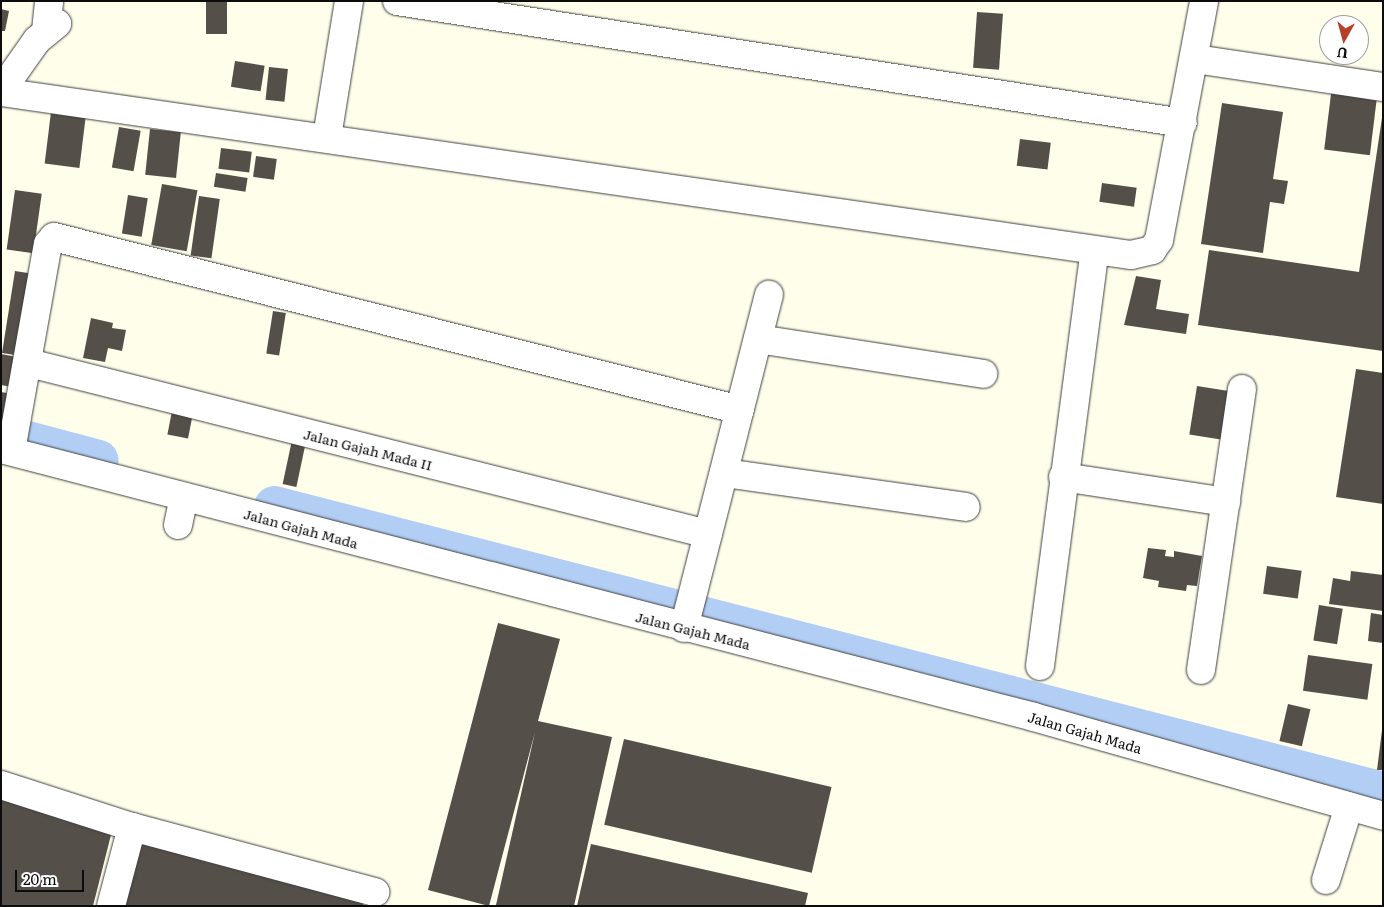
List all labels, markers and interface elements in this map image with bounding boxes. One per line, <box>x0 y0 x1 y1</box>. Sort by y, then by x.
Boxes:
north arrow <box>1319 15 1369 65</box>
text: U <box>1336 43 1349 64</box>
street label: Jalan Gajah Mada II <box>302 425 434 473</box>
street label: Jalan Gajah Mada <box>242 505 360 551</box>
street label: Jalan Gajah Mada <box>634 608 752 652</box>
street label: Jalan Gajah Mada <box>1026 708 1144 756</box>
scale bar <box>18 860 86 892</box>
text: 20 m <box>23 867 57 890</box>

